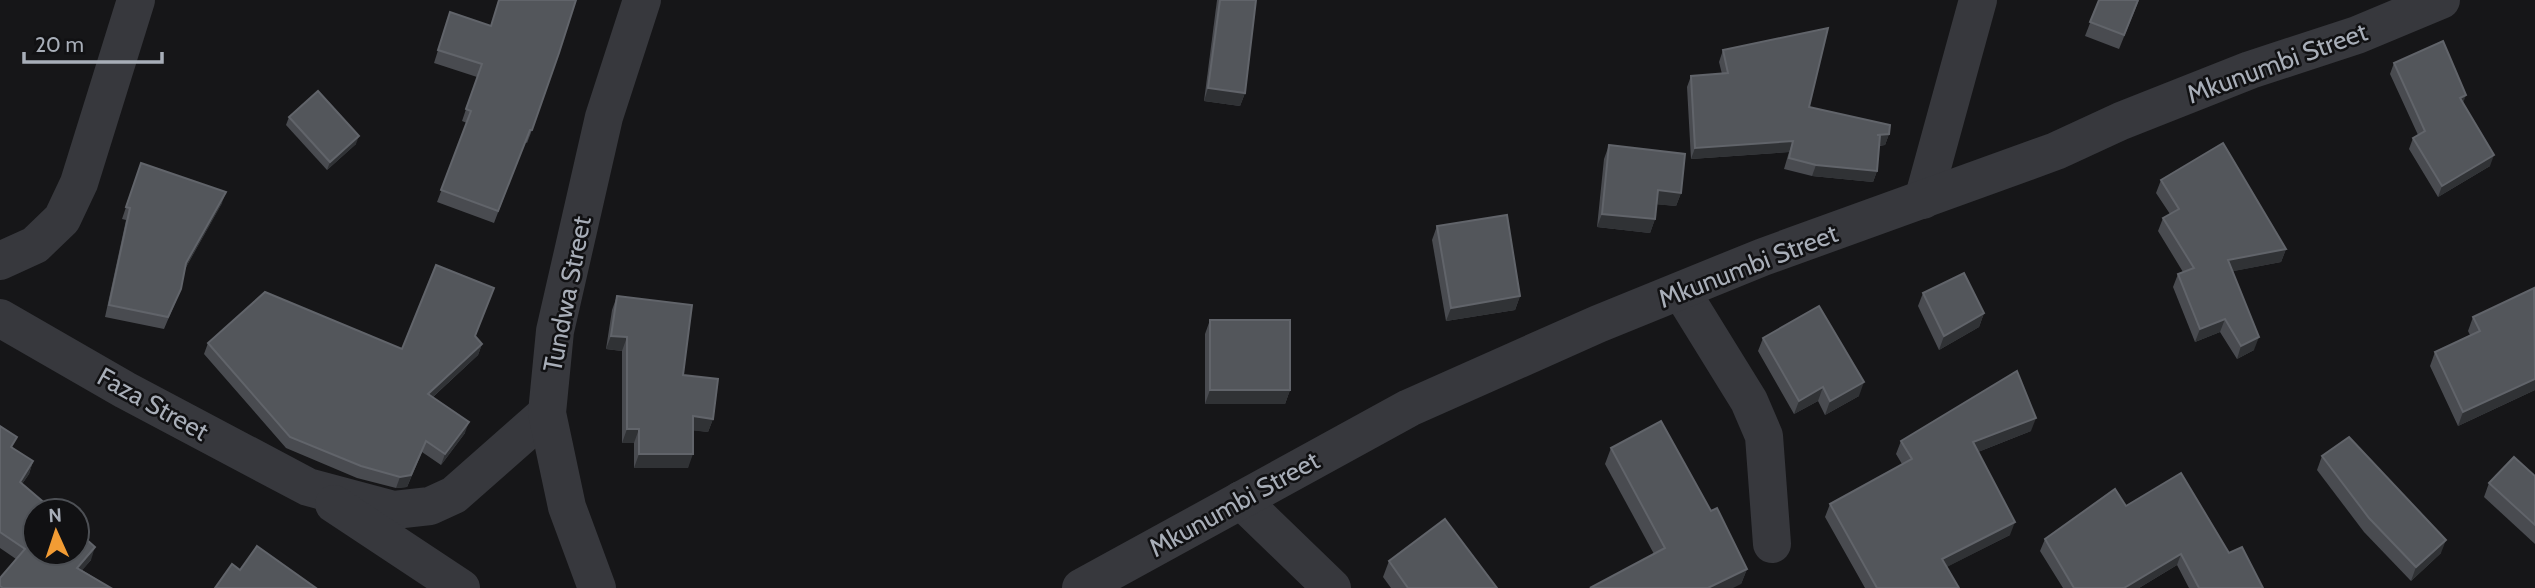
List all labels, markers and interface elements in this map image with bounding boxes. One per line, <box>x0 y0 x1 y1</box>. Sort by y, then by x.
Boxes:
street label: Mkunumbi Street <box>2182 15 2372 110</box>
scale bar <box>24 21 163 65</box>
text: 20 m <box>35 32 84 57</box>
street label: Tundwa Street <box>536 213 598 375</box>
street label: Mkunumbi Street <box>1654 217 1842 315</box>
street label: Faza Street <box>92 360 214 448</box>
street label: Mkunumbi Street <box>1143 444 1325 564</box>
north arrow <box>21 497 91 567</box>
text: N <box>48 504 62 527</box>

